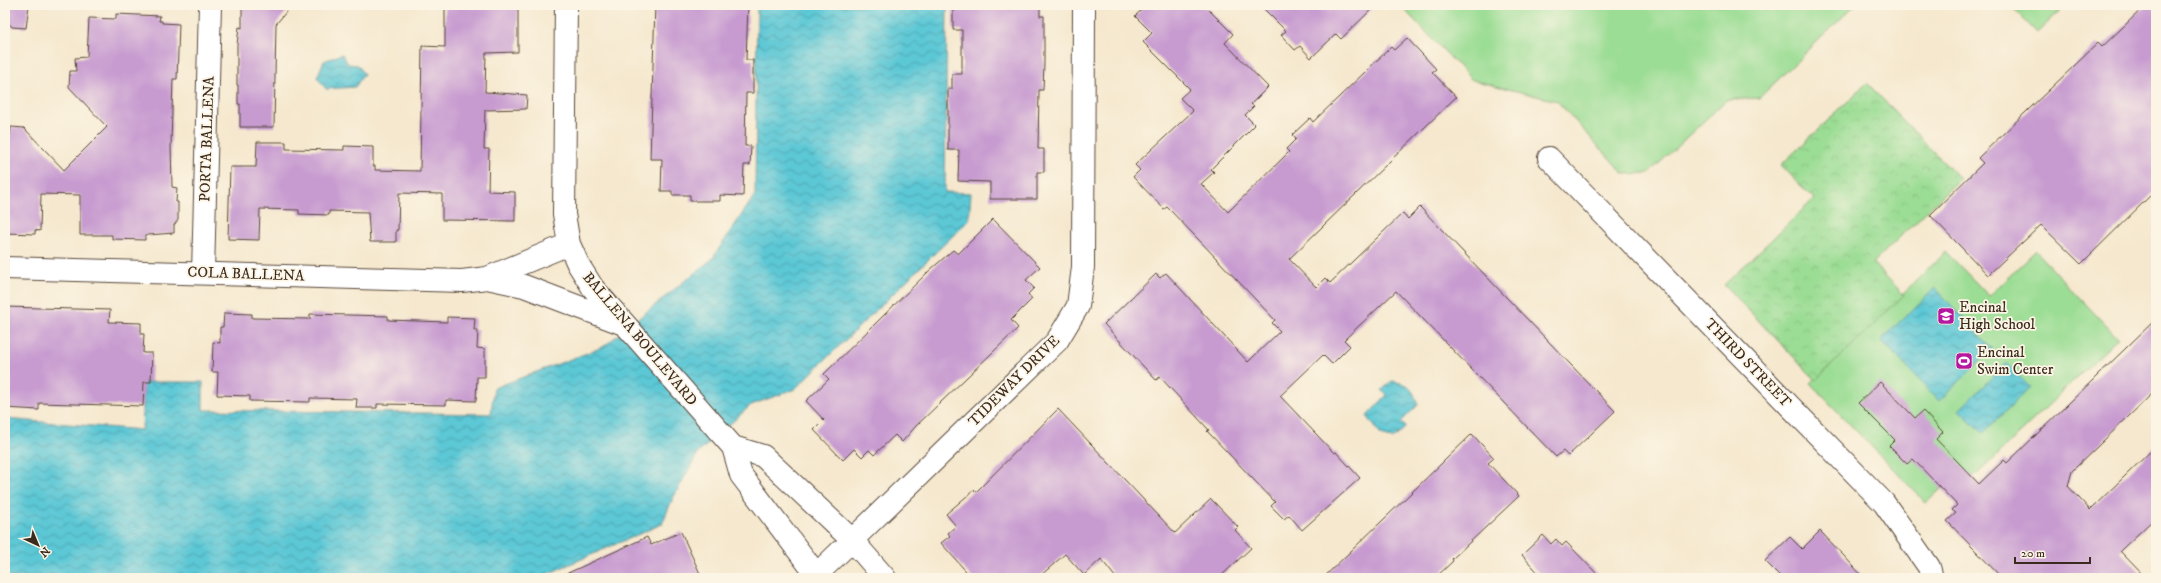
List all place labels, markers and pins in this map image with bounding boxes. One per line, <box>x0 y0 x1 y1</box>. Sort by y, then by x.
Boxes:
place label: Encinal High School <box>1959 298 2036 334</box>
school or university icon: Encinal High School <box>1936 306 1956 326</box>
place label: Encinal Swim Center <box>1977 343 2054 379</box>
sports icon: Encinal Swim Center <box>1954 351 1974 371</box>

